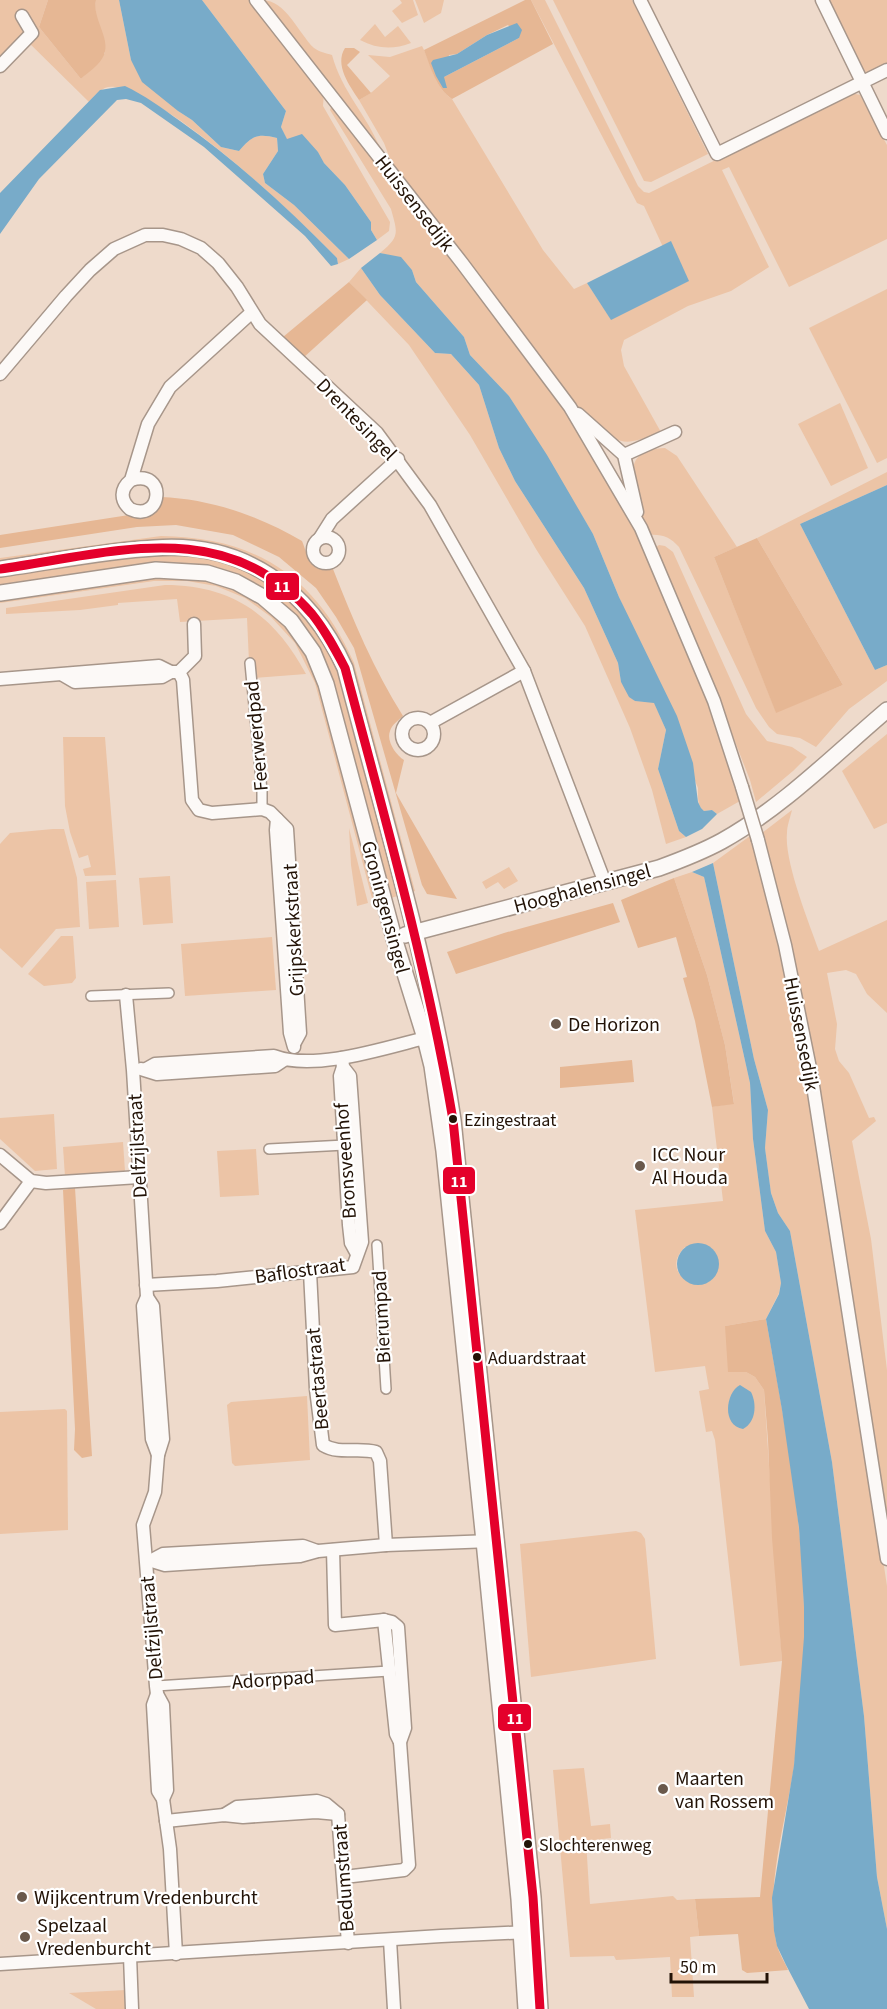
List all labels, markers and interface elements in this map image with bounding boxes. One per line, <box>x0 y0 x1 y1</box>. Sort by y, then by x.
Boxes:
street label: Huissensedijk <box>368 149 461 258</box>
street label: Drentesingel <box>310 372 403 467</box>
line badge: 11 <box>265 572 300 601</box>
text: 11 <box>274 576 290 598</box>
street label: Feerwerdpad <box>238 679 276 792</box>
street label: Groningensingel <box>354 838 416 977</box>
street label: Hooghalensingel <box>511 857 654 921</box>
street label: Grijpskerkstraat <box>277 863 311 997</box>
street label: Huissensedijk <box>776 975 826 1094</box>
place label: De Horizon <box>568 1011 660 1039</box>
marker: De Horizon <box>549 1017 563 1031</box>
street label: Delfzijlstraat <box>121 1093 155 1199</box>
street label: Bronsveenhof <box>328 1101 364 1220</box>
place label: Ezingestraat <box>464 1108 556 1133</box>
marker: Ezingestraat <box>447 1113 459 1125</box>
place label: ICC Nour Al Houda <box>652 1141 728 1192</box>
marker: ICC Nour Al Houda <box>633 1159 647 1173</box>
line badge: 11 <box>442 1166 476 1195</box>
text: 11 <box>451 1171 467 1193</box>
street label: Baflostraat <box>253 1251 348 1291</box>
street label: Bierumpad <box>366 1270 398 1364</box>
street label: Beertastraat <box>300 1326 336 1431</box>
place label: Aduardstraat <box>488 1346 586 1371</box>
marker: Aduardstraat <box>471 1351 483 1363</box>
street label: Delfzijlstraat <box>133 1575 170 1681</box>
street label: Adorppad <box>231 1663 315 1697</box>
line badge: 11 <box>497 1703 532 1732</box>
text: 11 <box>507 1708 523 1730</box>
place label: Maarten van Rossem <box>675 1765 774 1816</box>
marker: Maarten van Rossem <box>656 1782 670 1796</box>
street label: Bedumstraat <box>326 1823 362 1933</box>
place label: Slochterenweg <box>539 1833 651 1858</box>
marker: Slochterenweg <box>522 1838 534 1850</box>
place label: Wijkcentrum Vredenburcht <box>34 1884 258 1912</box>
marker: Wijkcentrum Vredenburcht <box>15 1890 29 1904</box>
place label: Spelzaal Vredenburcht <box>37 1912 151 1963</box>
marker: Spelzaal Vredenburcht <box>18 1930 32 1944</box>
scale bar <box>671 1946 767 1984</box>
text: 50 m <box>680 1955 716 1980</box>

